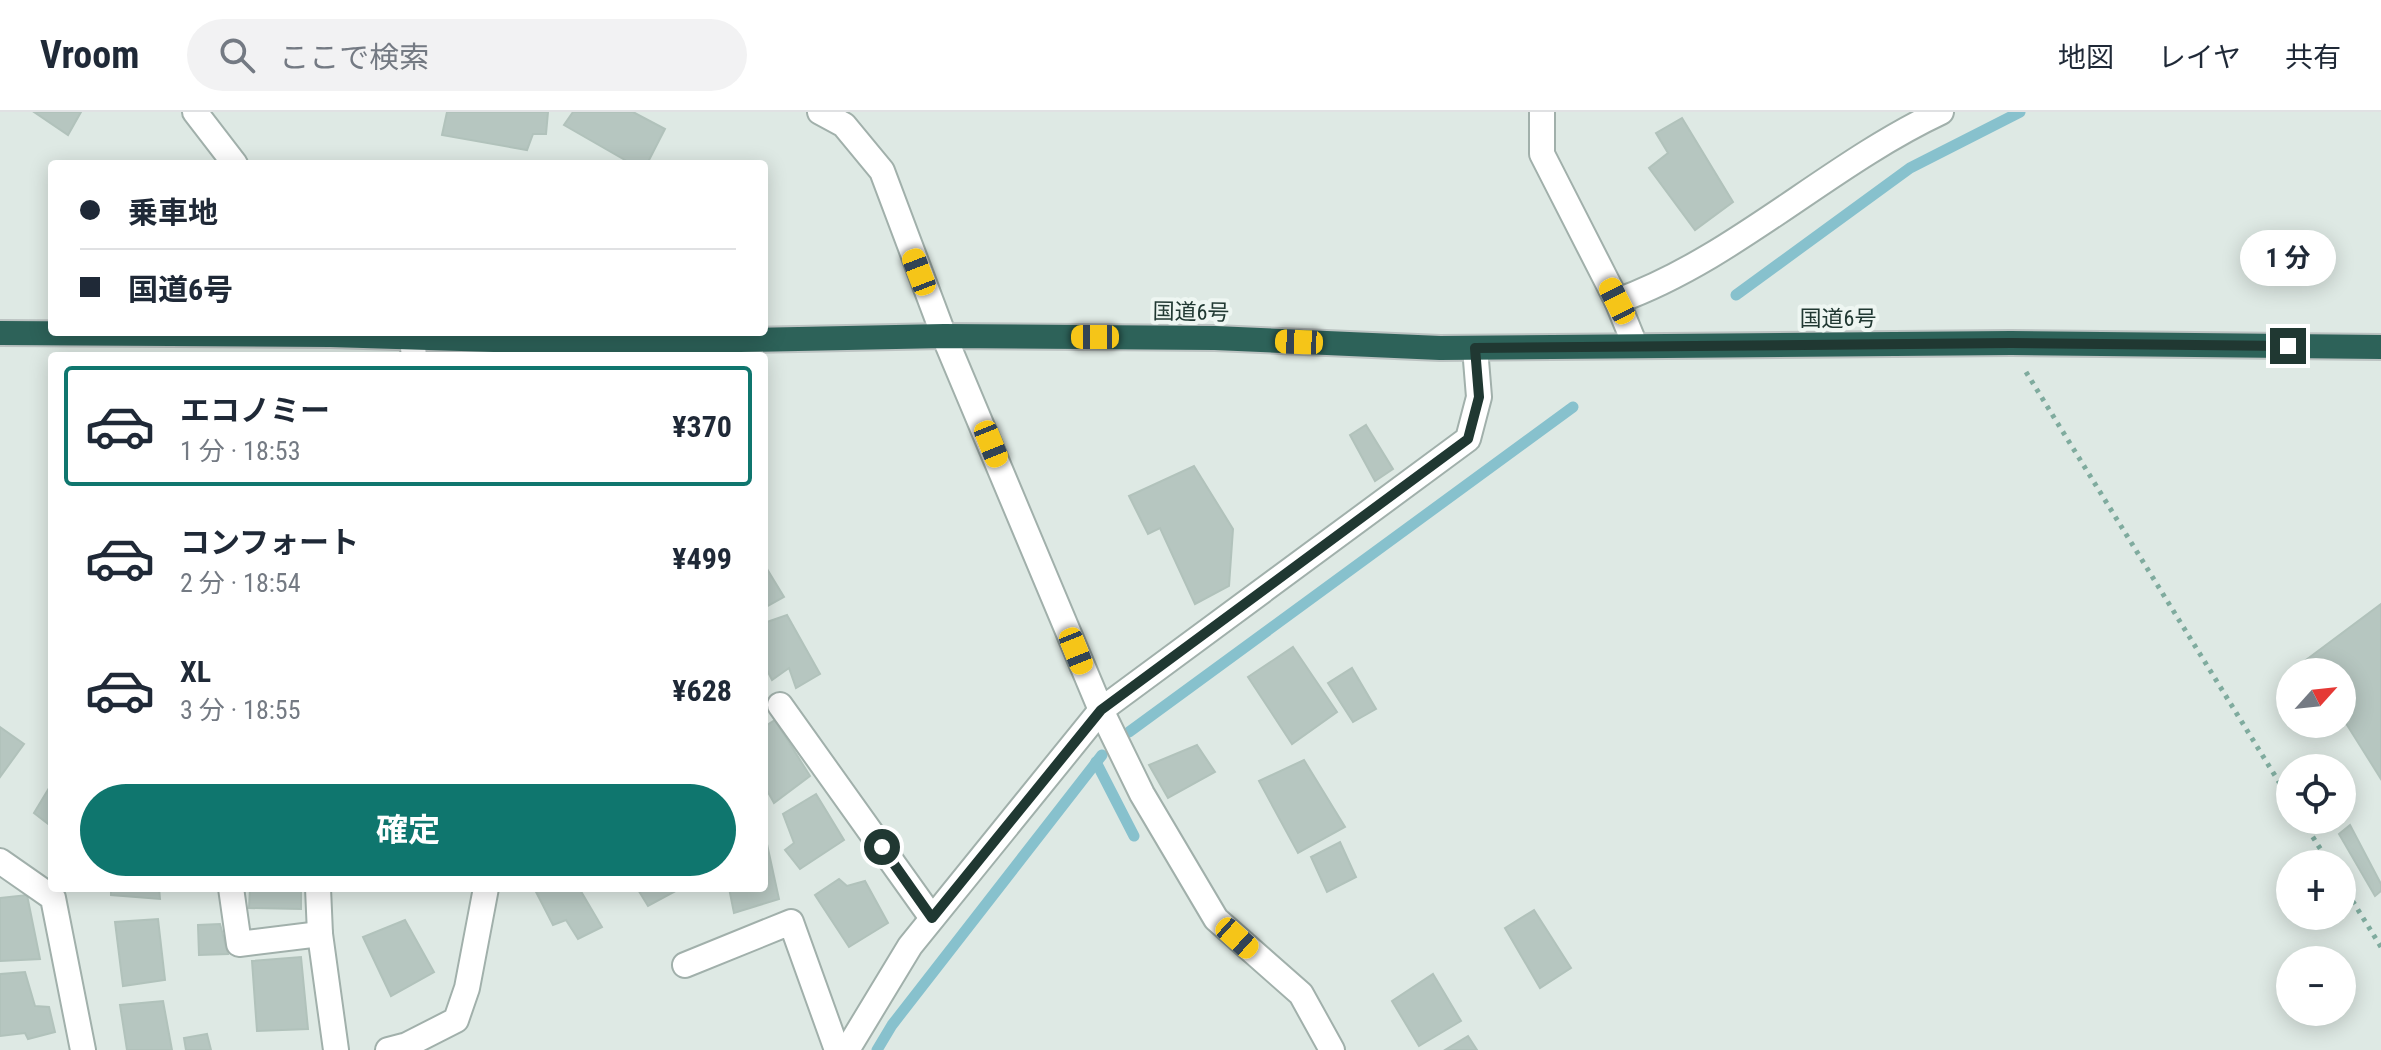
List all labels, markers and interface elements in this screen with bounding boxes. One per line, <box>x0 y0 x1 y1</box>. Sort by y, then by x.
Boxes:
search box <box>187 19 747 91</box>
text: Vroom <box>40 33 139 77</box>
icon: search <box>215 33 259 77</box>
text: ここで検索 <box>279 40 429 75</box>
text: 地図 <box>2058 41 2114 74</box>
text: レイヤ <box>2158 41 2241 74</box>
text: 共有 <box>2285 41 2341 74</box>
text: 乗車地 <box>128 195 218 230</box>
callout: 1 分 <box>2240 230 2336 286</box>
text: 1 分 <box>2265 243 2311 273</box>
car <box>899 245 939 299</box>
text: 国道6号 <box>128 272 233 307</box>
car <box>1595 274 1639 328</box>
street label: 国道6号 <box>1152 299 1230 325</box>
street label: 国道6号 <box>1800 306 1876 331</box>
car <box>1071 325 1119 349</box>
route end <box>2270 328 2306 364</box>
car <box>1275 329 1323 355</box>
icon: car <box>84 390 156 462</box>
text: エコノミー <box>180 393 330 428</box>
text: ¥370 <box>672 409 732 444</box>
car <box>971 417 1011 471</box>
text: 1 分 · 18:53 <box>180 436 300 466</box>
icon: car <box>84 522 156 594</box>
text: コンフォート <box>180 525 359 560</box>
text: ¥499 <box>672 541 732 576</box>
text: 2 分 · 18:54 <box>180 568 300 598</box>
car <box>1056 624 1096 678</box>
icon: car <box>84 654 156 726</box>
text: XL <box>180 654 211 689</box>
north arrow <box>2276 658 2356 738</box>
map controls <box>2276 658 2356 1026</box>
text: ¥628 <box>672 673 732 708</box>
text: 3 分 · 18:55 <box>180 695 300 725</box>
button: locate <box>2276 754 2356 834</box>
button: 確定 <box>80 784 736 876</box>
route start <box>864 829 900 865</box>
button: + <box>2276 850 2356 930</box>
car <box>1211 913 1263 963</box>
button: − <box>2276 946 2356 1026</box>

